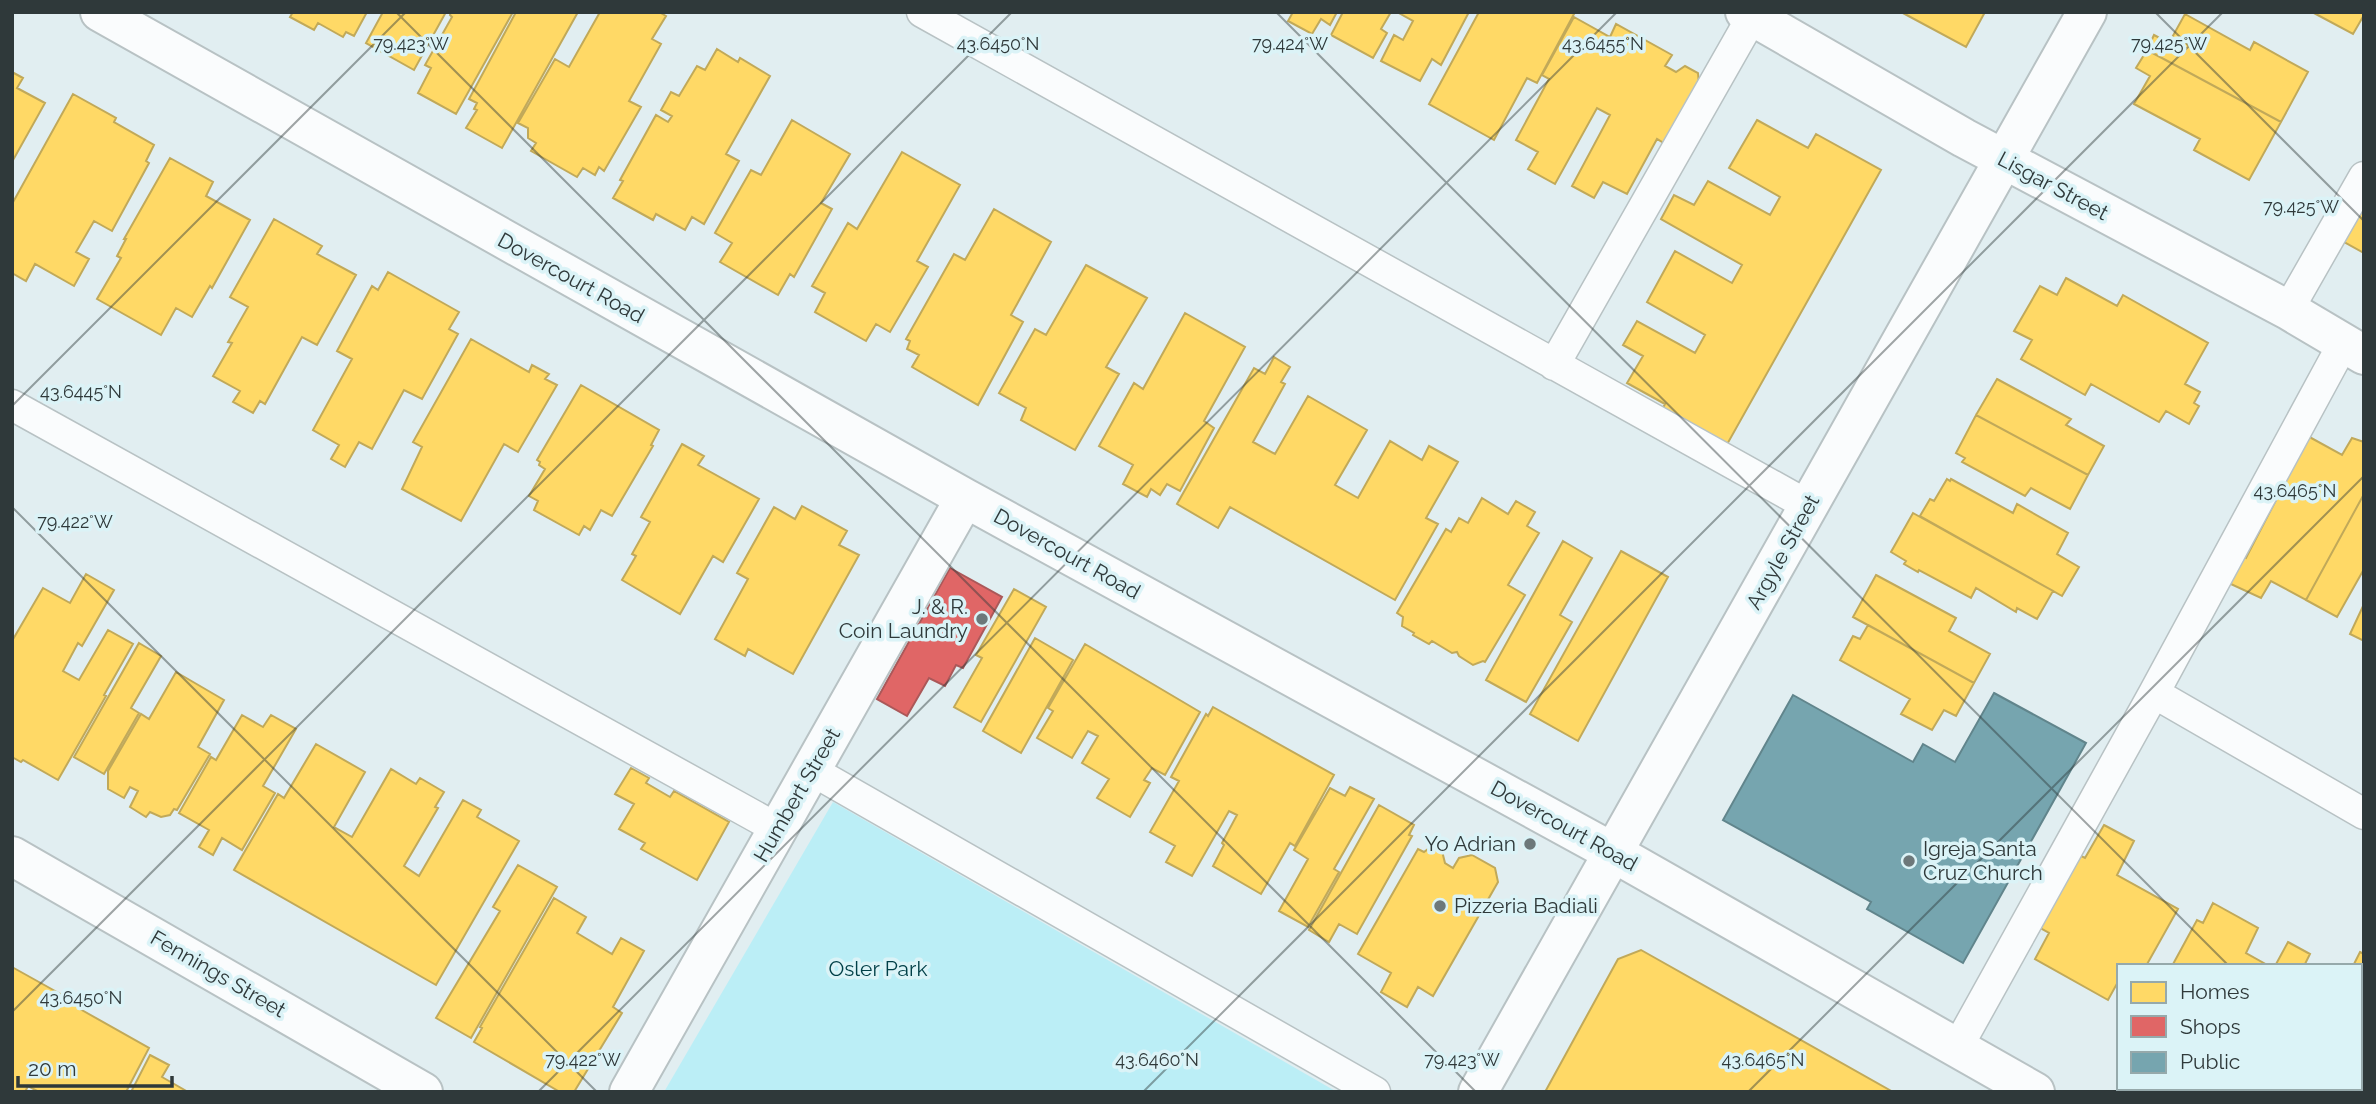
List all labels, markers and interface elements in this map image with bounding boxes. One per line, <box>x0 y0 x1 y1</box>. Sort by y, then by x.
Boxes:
text: 79.423°W <box>373 33 449 54</box>
text: 43.6450°N <box>957 33 1039 54</box>
text: 79.424°W <box>1252 33 1328 54</box>
text: 43.6455°N <box>1562 33 1644 54</box>
text: 79.425°W <box>2131 33 2207 54</box>
street label: Lisgar Street <box>1994 146 2113 225</box>
text: 79.425°W <box>2263 196 2339 217</box>
street label: Dovercourt Road <box>494 227 649 328</box>
text: 43.6445°N <box>40 381 122 402</box>
text: 43.6465°N <box>2254 480 2336 501</box>
street label: Argyle Street <box>1741 490 1824 613</box>
street label: Dovercourt Road <box>990 503 1145 604</box>
text: 79.422°W <box>37 511 113 532</box>
place label: J. & R. Coin Laundry <box>839 594 968 643</box>
marker: J. & R. Coin Laundry <box>974 611 990 627</box>
street label: Humbert Street <box>748 723 845 866</box>
street label: Dovercourt Road <box>1487 775 1642 876</box>
place label: Yo Adrian <box>1424 831 1516 856</box>
marker: Yo Adrian <box>1522 836 1538 852</box>
place label: Igreja Santa Cruz Church <box>1923 836 2043 885</box>
marker: Igreja Santa Cruz Church <box>1901 853 1917 869</box>
place label: Pizzeria Badiali <box>1454 893 1598 918</box>
marker: Pizzeria Badiali <box>1432 898 1448 914</box>
street label: Fennings Street <box>146 925 290 1022</box>
park label: Osler Park <box>828 956 928 981</box>
legend <box>2117 964 2362 1090</box>
text: Homes <box>2180 979 2250 1004</box>
text: 43.6450°N <box>40 987 122 1008</box>
text: Shops <box>2180 1014 2241 1039</box>
scale bar <box>18 1044 172 1088</box>
text: 79.422°W <box>545 1049 621 1070</box>
text: 43.6460°N <box>1115 1049 1199 1070</box>
text: 79.423°W <box>1424 1049 1500 1070</box>
text: 43.6465°N <box>1722 1049 1804 1070</box>
text: Public <box>2180 1049 2240 1074</box>
text: 20 m <box>28 1056 76 1081</box>

